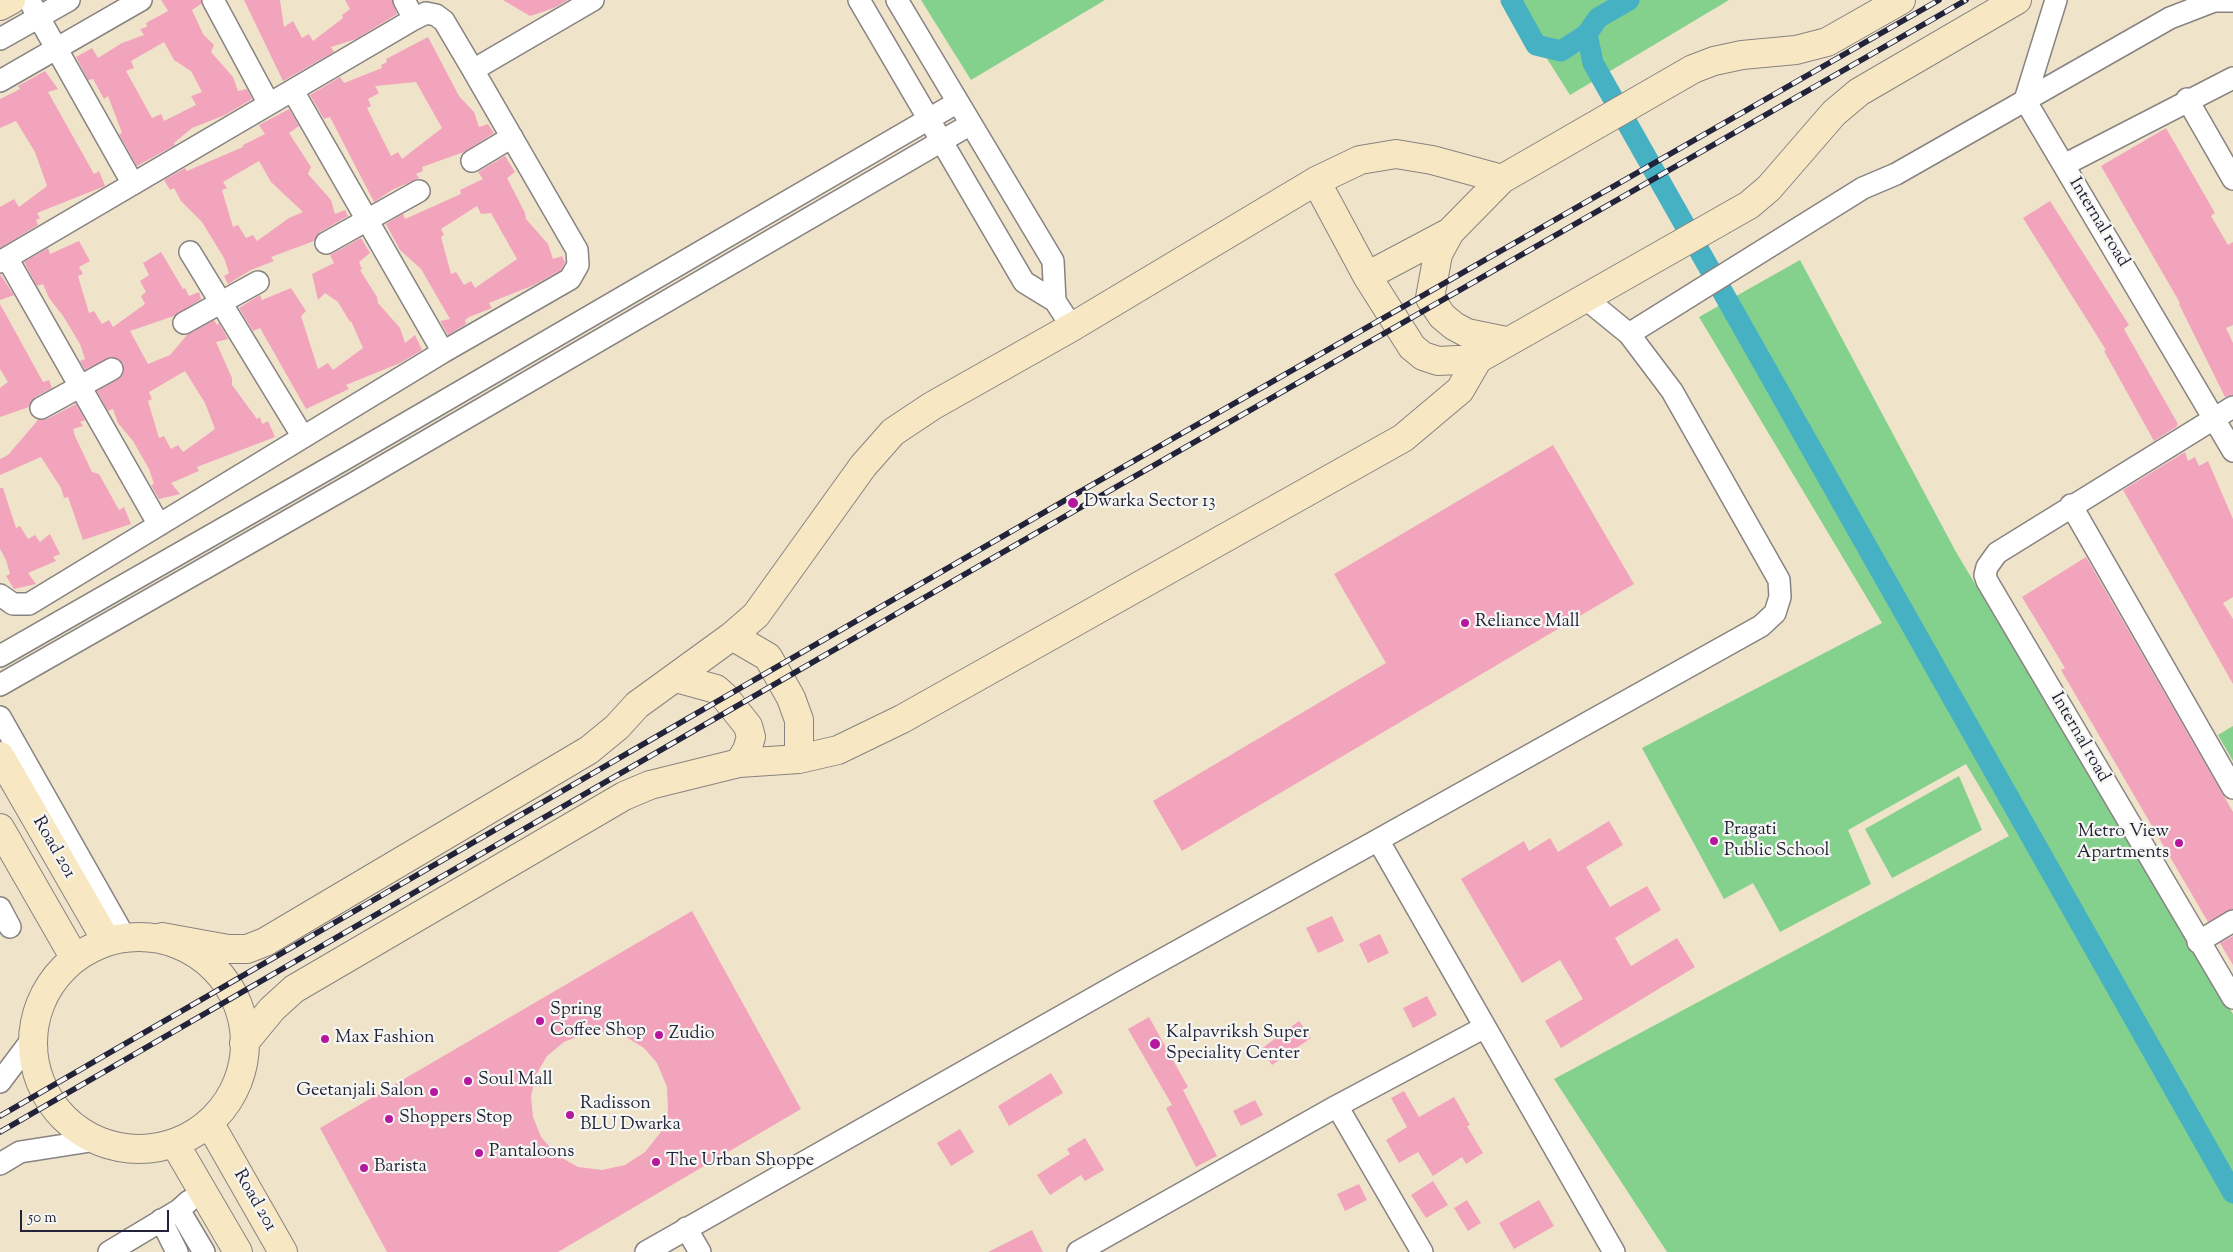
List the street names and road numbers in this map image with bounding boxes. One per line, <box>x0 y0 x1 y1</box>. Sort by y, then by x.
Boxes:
street label: Internal road <box>2063 174 2133 272</box>
street label: Internal road <box>2045 689 2113 787</box>
street label: Road 201 <box>27 813 79 883</box>
street label: Road 201 <box>228 1166 280 1236</box>

